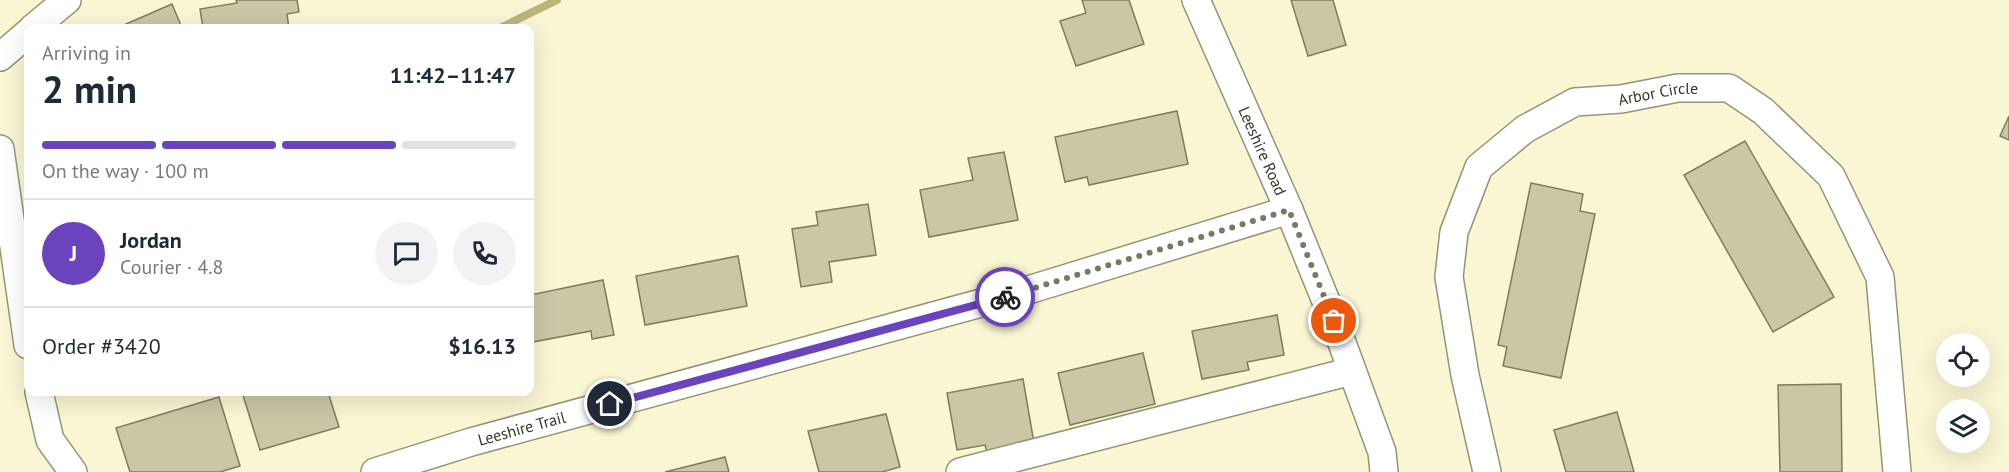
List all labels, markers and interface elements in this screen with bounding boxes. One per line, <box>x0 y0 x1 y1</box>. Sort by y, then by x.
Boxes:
text: Arriving in <box>42 40 131 66</box>
text: 11:42–11:47 <box>390 61 516 89</box>
text: 2 min <box>42 63 137 114</box>
street label: Arbor Circle <box>1617 78 1698 109</box>
street label: Leeshire Road <box>1234 103 1291 198</box>
text: On the way · 100 m <box>42 158 209 184</box>
button: chat <box>375 222 438 285</box>
button: phone <box>453 222 516 285</box>
text: Jordan <box>120 226 182 254</box>
text: J <box>70 239 77 267</box>
text: Courier · 4.8 <box>120 254 223 280</box>
courier <box>975 267 1035 327</box>
icon: bike <box>989 281 1022 314</box>
pin <box>1308 295 1359 346</box>
icon: bag <box>1317 304 1350 337</box>
text: Order #3420 <box>42 332 161 360</box>
text: $16.13 <box>448 332 516 360</box>
map controls <box>1936 333 1990 453</box>
button: locate <box>1936 333 1990 387</box>
pin <box>584 378 635 429</box>
icon: home <box>593 387 626 420</box>
button: layers <box>1936 399 1990 453</box>
street label: Leeshire Trail <box>475 407 568 450</box>

